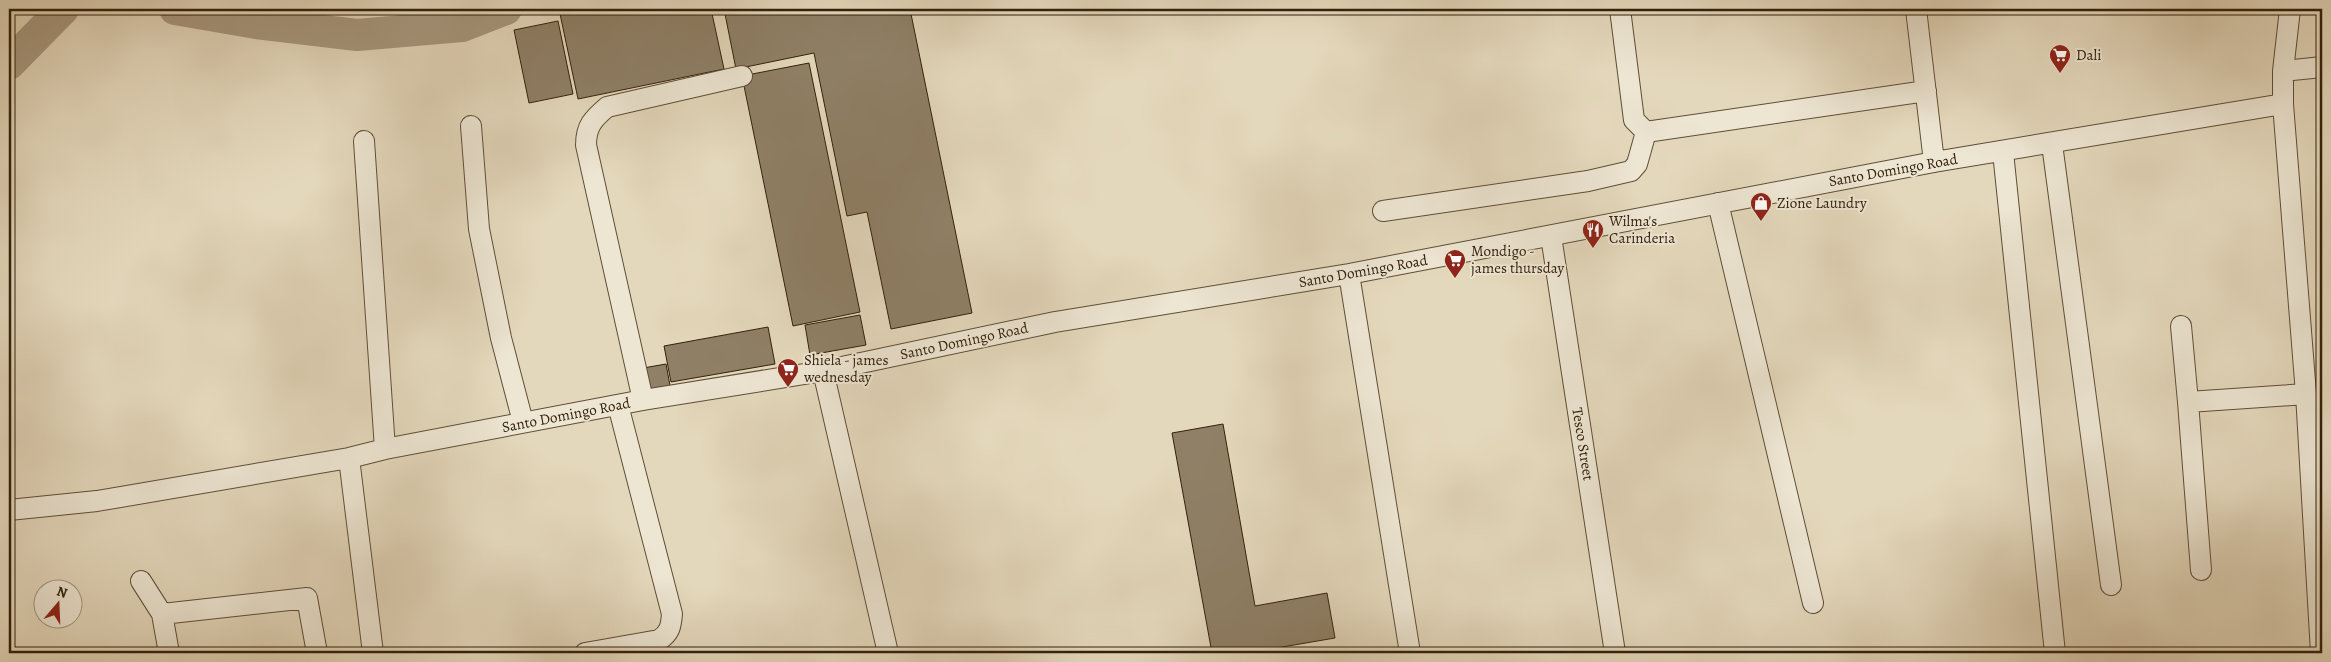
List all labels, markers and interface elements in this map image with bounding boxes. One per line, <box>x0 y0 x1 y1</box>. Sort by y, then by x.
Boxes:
supermarket icon: Dali <box>2048 43 2072 74</box>
place label: Dali <box>2076 45 2101 65</box>
street label: Santo Domingo Road <box>1827 149 1960 191</box>
shop icon: Zione Laundry <box>1749 191 1773 222</box>
place label: Zione Laundry <box>1777 193 1867 213</box>
place label: Wilma's Carinderia <box>1608 211 1675 248</box>
restaurant icon: Wilma's Carinderia <box>1581 218 1605 249</box>
place label: Mondigo - james thursday <box>1471 241 1565 278</box>
supermarket icon: Mondigo - james thursday <box>1443 248 1467 279</box>
street label: Santo Domingo Road <box>1297 250 1430 292</box>
street label: Santo Domingo Road <box>898 317 1031 364</box>
place label: Shiela - james wednesday <box>803 350 888 387</box>
supermarket icon: Shiela - james wednesday <box>776 357 800 388</box>
street label: Santo Domingo Road <box>500 393 633 437</box>
street label: Tesco Street <box>1567 406 1599 482</box>
north arrow <box>32 580 82 630</box>
text: N <box>54 582 70 603</box>

